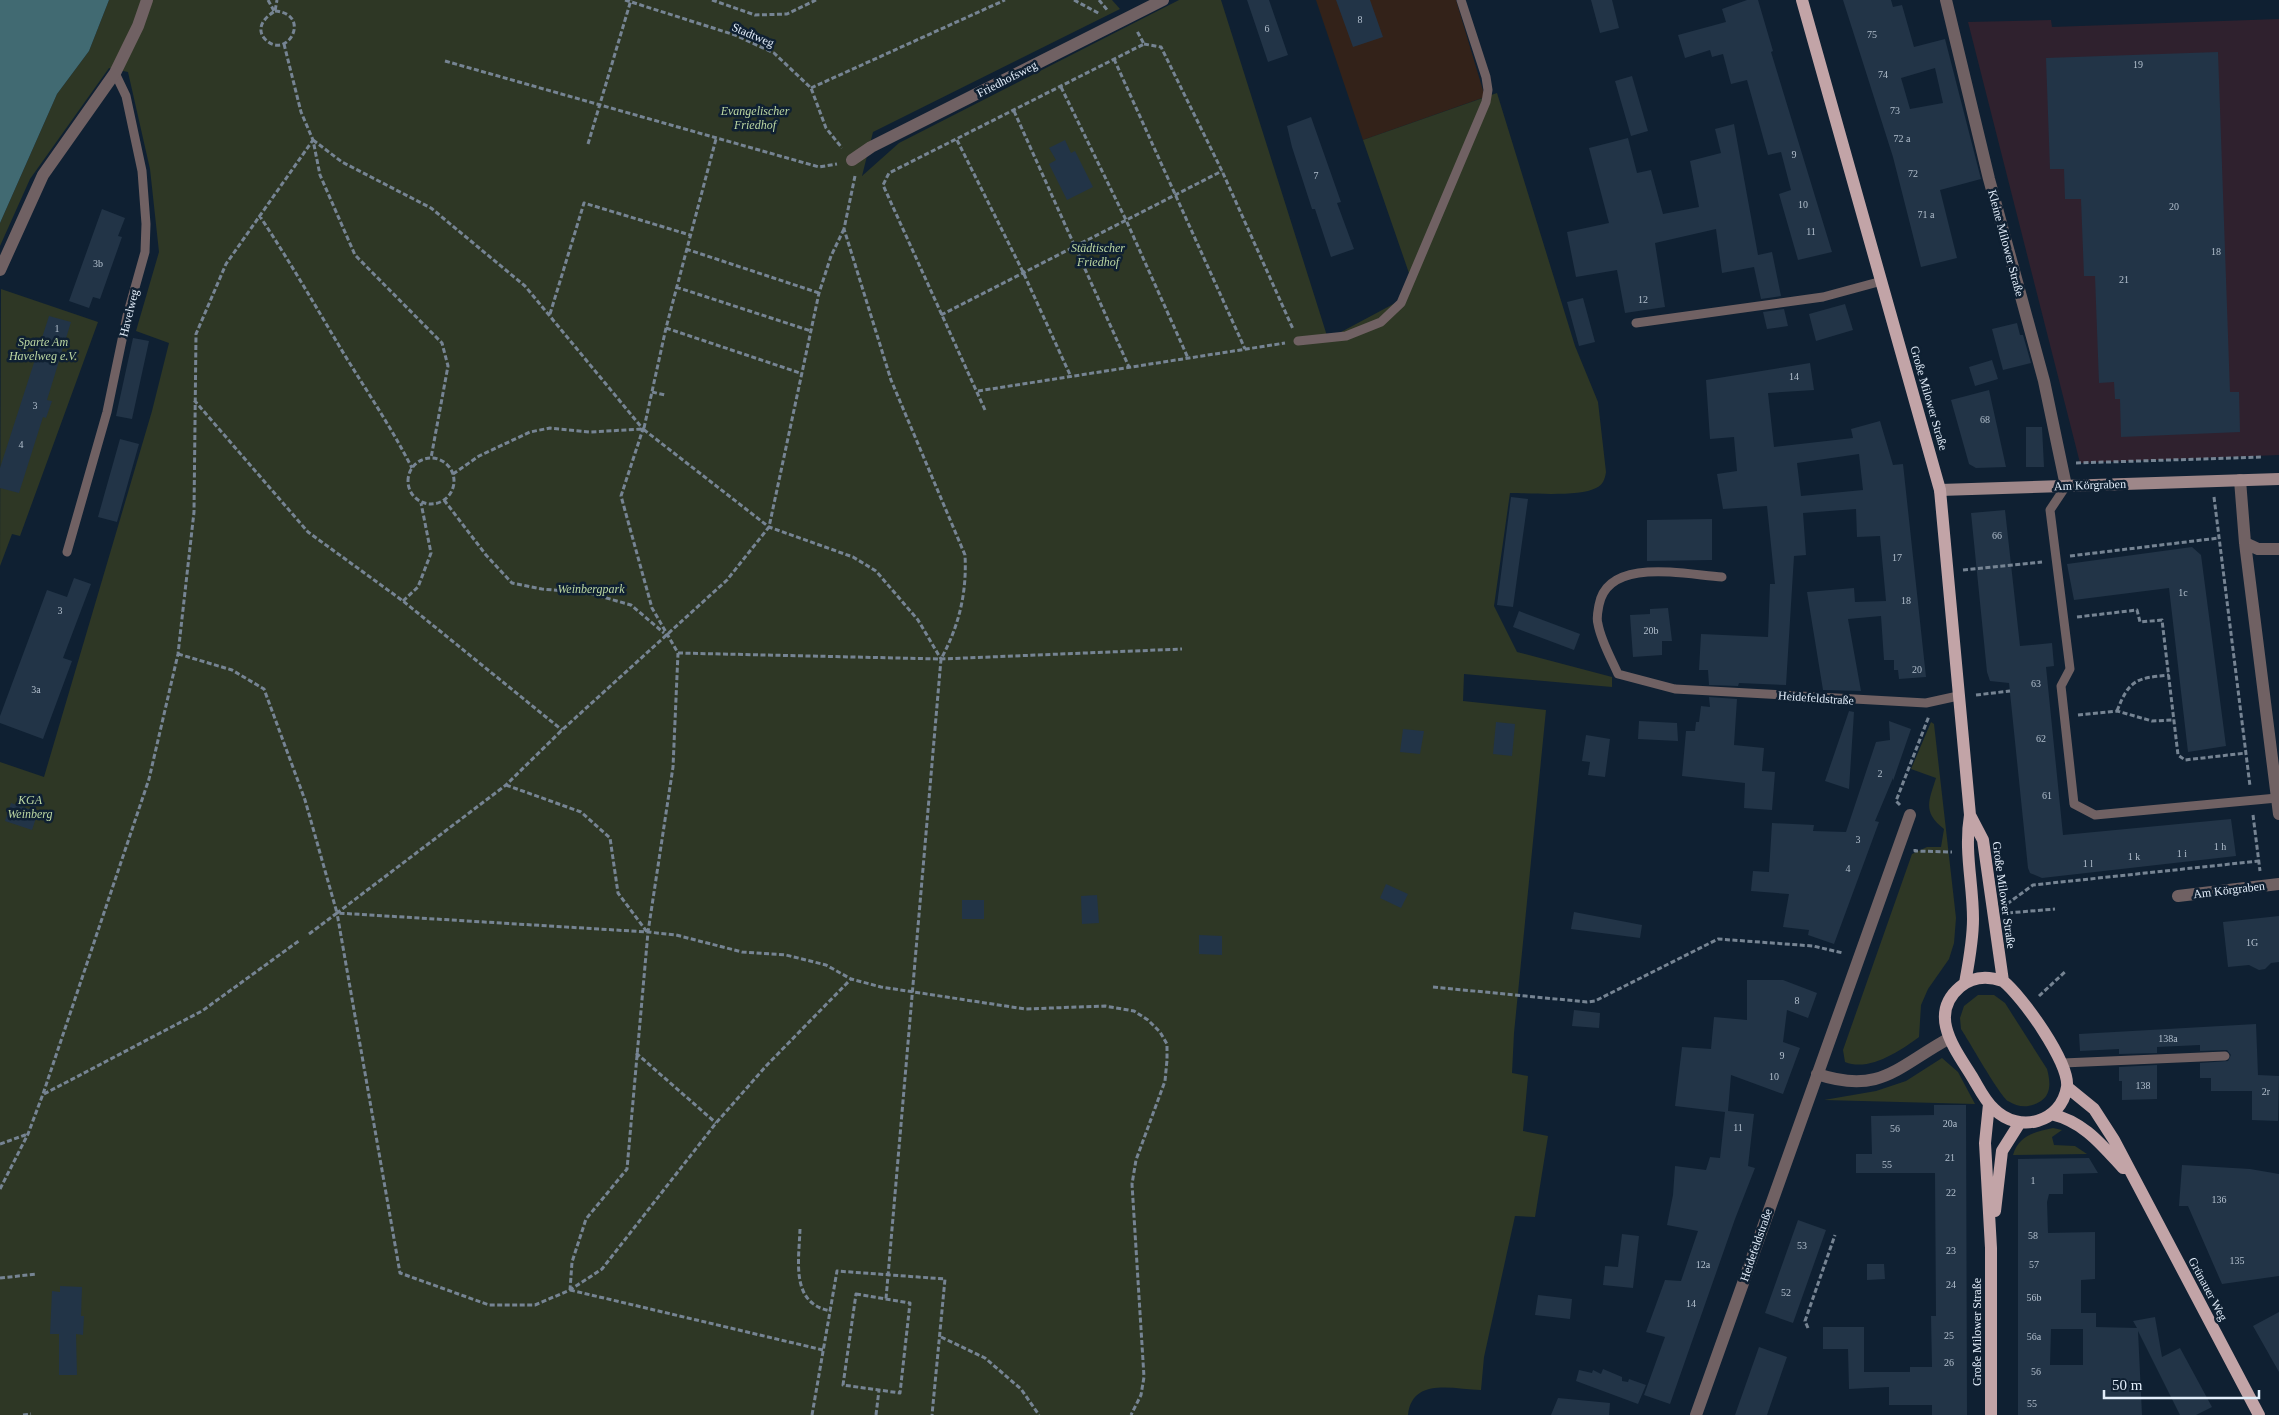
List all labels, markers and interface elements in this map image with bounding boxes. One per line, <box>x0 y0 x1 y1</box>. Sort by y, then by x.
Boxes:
house number: 8 <box>1358 14 1363 25</box>
street label: Stadtweg <box>730 20 776 50</box>
house number: 6 <box>1265 23 1270 34</box>
house number: 75 <box>1867 29 1877 40</box>
street label: Friedhofsweg <box>974 58 1040 100</box>
house number: 19 <box>2133 59 2143 70</box>
house number: 74 <box>1878 69 1888 80</box>
park label: Evangelischer Friedhof <box>720 104 790 132</box>
house number: 73 <box>1890 105 1900 116</box>
house number: 72 a <box>1894 133 1911 144</box>
house number: 9 <box>1792 149 1797 160</box>
house number: 72 <box>1908 168 1918 179</box>
house number: 7 <box>1314 170 1319 181</box>
street label: Kleine Milower Straße <box>1985 188 2027 298</box>
house number: 10 <box>1798 199 1808 210</box>
house number: 20 <box>2169 201 2179 212</box>
house number: 71 a <box>1918 209 1935 220</box>
house number: 11 <box>1806 226 1816 237</box>
park label: Städtischer Friedhof <box>1071 241 1125 269</box>
house number: 18 <box>2211 246 2221 257</box>
house number: 3b <box>93 258 103 269</box>
house number: 21 <box>2119 274 2129 285</box>
street label: Havelweg <box>116 288 142 338</box>
house number: 12 <box>1638 294 1648 305</box>
house number: 1 <box>55 323 60 334</box>
park label: Sparte Am Havelweg e.V. <box>8 335 77 363</box>
street label: Große Milower Straße <box>1907 344 1951 452</box>
house number: 14 <box>1789 371 1799 382</box>
house number: 3 <box>33 400 38 411</box>
house number: 68 <box>1980 414 1990 425</box>
house number: 4 <box>19 439 24 450</box>
street label: Am Körgraben <box>2054 477 2126 493</box>
house number: 66 <box>1992 530 2002 541</box>
house number: 17 <box>1892 552 1902 563</box>
park label: Weinbergpark <box>557 582 625 596</box>
house number: 1c <box>2178 587 2188 598</box>
house number: 18 <box>1901 595 1911 606</box>
house number: 3 <box>58 605 63 616</box>
house number: 20b <box>1644 625 1659 636</box>
house number: 20 <box>1912 664 1922 675</box>
house number: 63 <box>2031 678 2041 689</box>
house number: 3a <box>31 684 41 695</box>
street label: Heidefeldstraße <box>1778 688 1854 708</box>
house number: 62 <box>2036 733 2046 744</box>
house number: 2 <box>1878 768 1883 779</box>
house number: 61 <box>2042 790 2052 801</box>
park label: KGA Weinberg <box>7 793 53 821</box>
house number: 3 <box>1856 834 1861 845</box>
street label: Große Milower Straße <box>1990 841 2018 949</box>
house number: 1 h <box>2214 841 2226 852</box>
house number: 1 i <box>2177 848 2187 859</box>
house number: 1 k <box>2128 851 2140 862</box>
house number: 1 l <box>2083 858 2093 869</box>
house number: 4 <box>1846 863 1851 874</box>
street label: Am Körgraben <box>2192 879 2266 901</box>
house number: 1G <box>2246 937 2258 948</box>
house number: 8 <box>1795 995 1800 1006</box>
house number: 138a <box>2158 1033 2178 1044</box>
house number: 9 <box>1780 1050 1785 1061</box>
house number: 10 <box>1769 1071 1779 1082</box>
house number: 138 <box>2136 1080 2151 1091</box>
house number: 2r <box>2262 1086 2271 1097</box>
house number: 20a <box>1943 1118 1958 1129</box>
house number: 11 <box>1733 1122 1743 1133</box>
house number: 56 <box>1890 1123 1900 1134</box>
house number: 21 <box>1945 1152 1955 1163</box>
house number: 55 <box>1882 1159 1892 1170</box>
house number: 1 <box>2031 1175 2036 1186</box>
house number: 22 <box>1946 1187 1956 1198</box>
house number: 136 <box>2212 1194 2227 1205</box>
street label: Heidefeldstraße <box>1737 1207 1775 1283</box>
house number: 58 <box>2028 1230 2038 1241</box>
house number: 53 <box>1797 1240 1807 1251</box>
house number: 23 <box>1946 1245 1956 1256</box>
street label: Grünauer Weg <box>2185 1255 2231 1323</box>
house number: 135 <box>2230 1255 2245 1266</box>
house number: 12a <box>1696 1259 1711 1270</box>
house number: 57 <box>2029 1259 2039 1270</box>
street label: Große Milower Straße <box>1970 1278 1984 1386</box>
house number: 24 <box>1946 1279 1956 1290</box>
house number: 52 <box>1781 1287 1791 1298</box>
house number: 56b <box>2027 1292 2042 1303</box>
house number: 14 <box>1686 1298 1696 1309</box>
house number: 25 <box>1944 1330 1954 1341</box>
house number: 56a <box>2027 1331 2042 1342</box>
house number: 26 <box>1944 1357 1954 1368</box>
house number: 56 <box>2031 1366 2041 1377</box>
scale bar <box>2104 1368 2259 1400</box>
text: 50 m <box>2112 1377 2143 1393</box>
house number: 55 <box>2027 1398 2037 1409</box>

